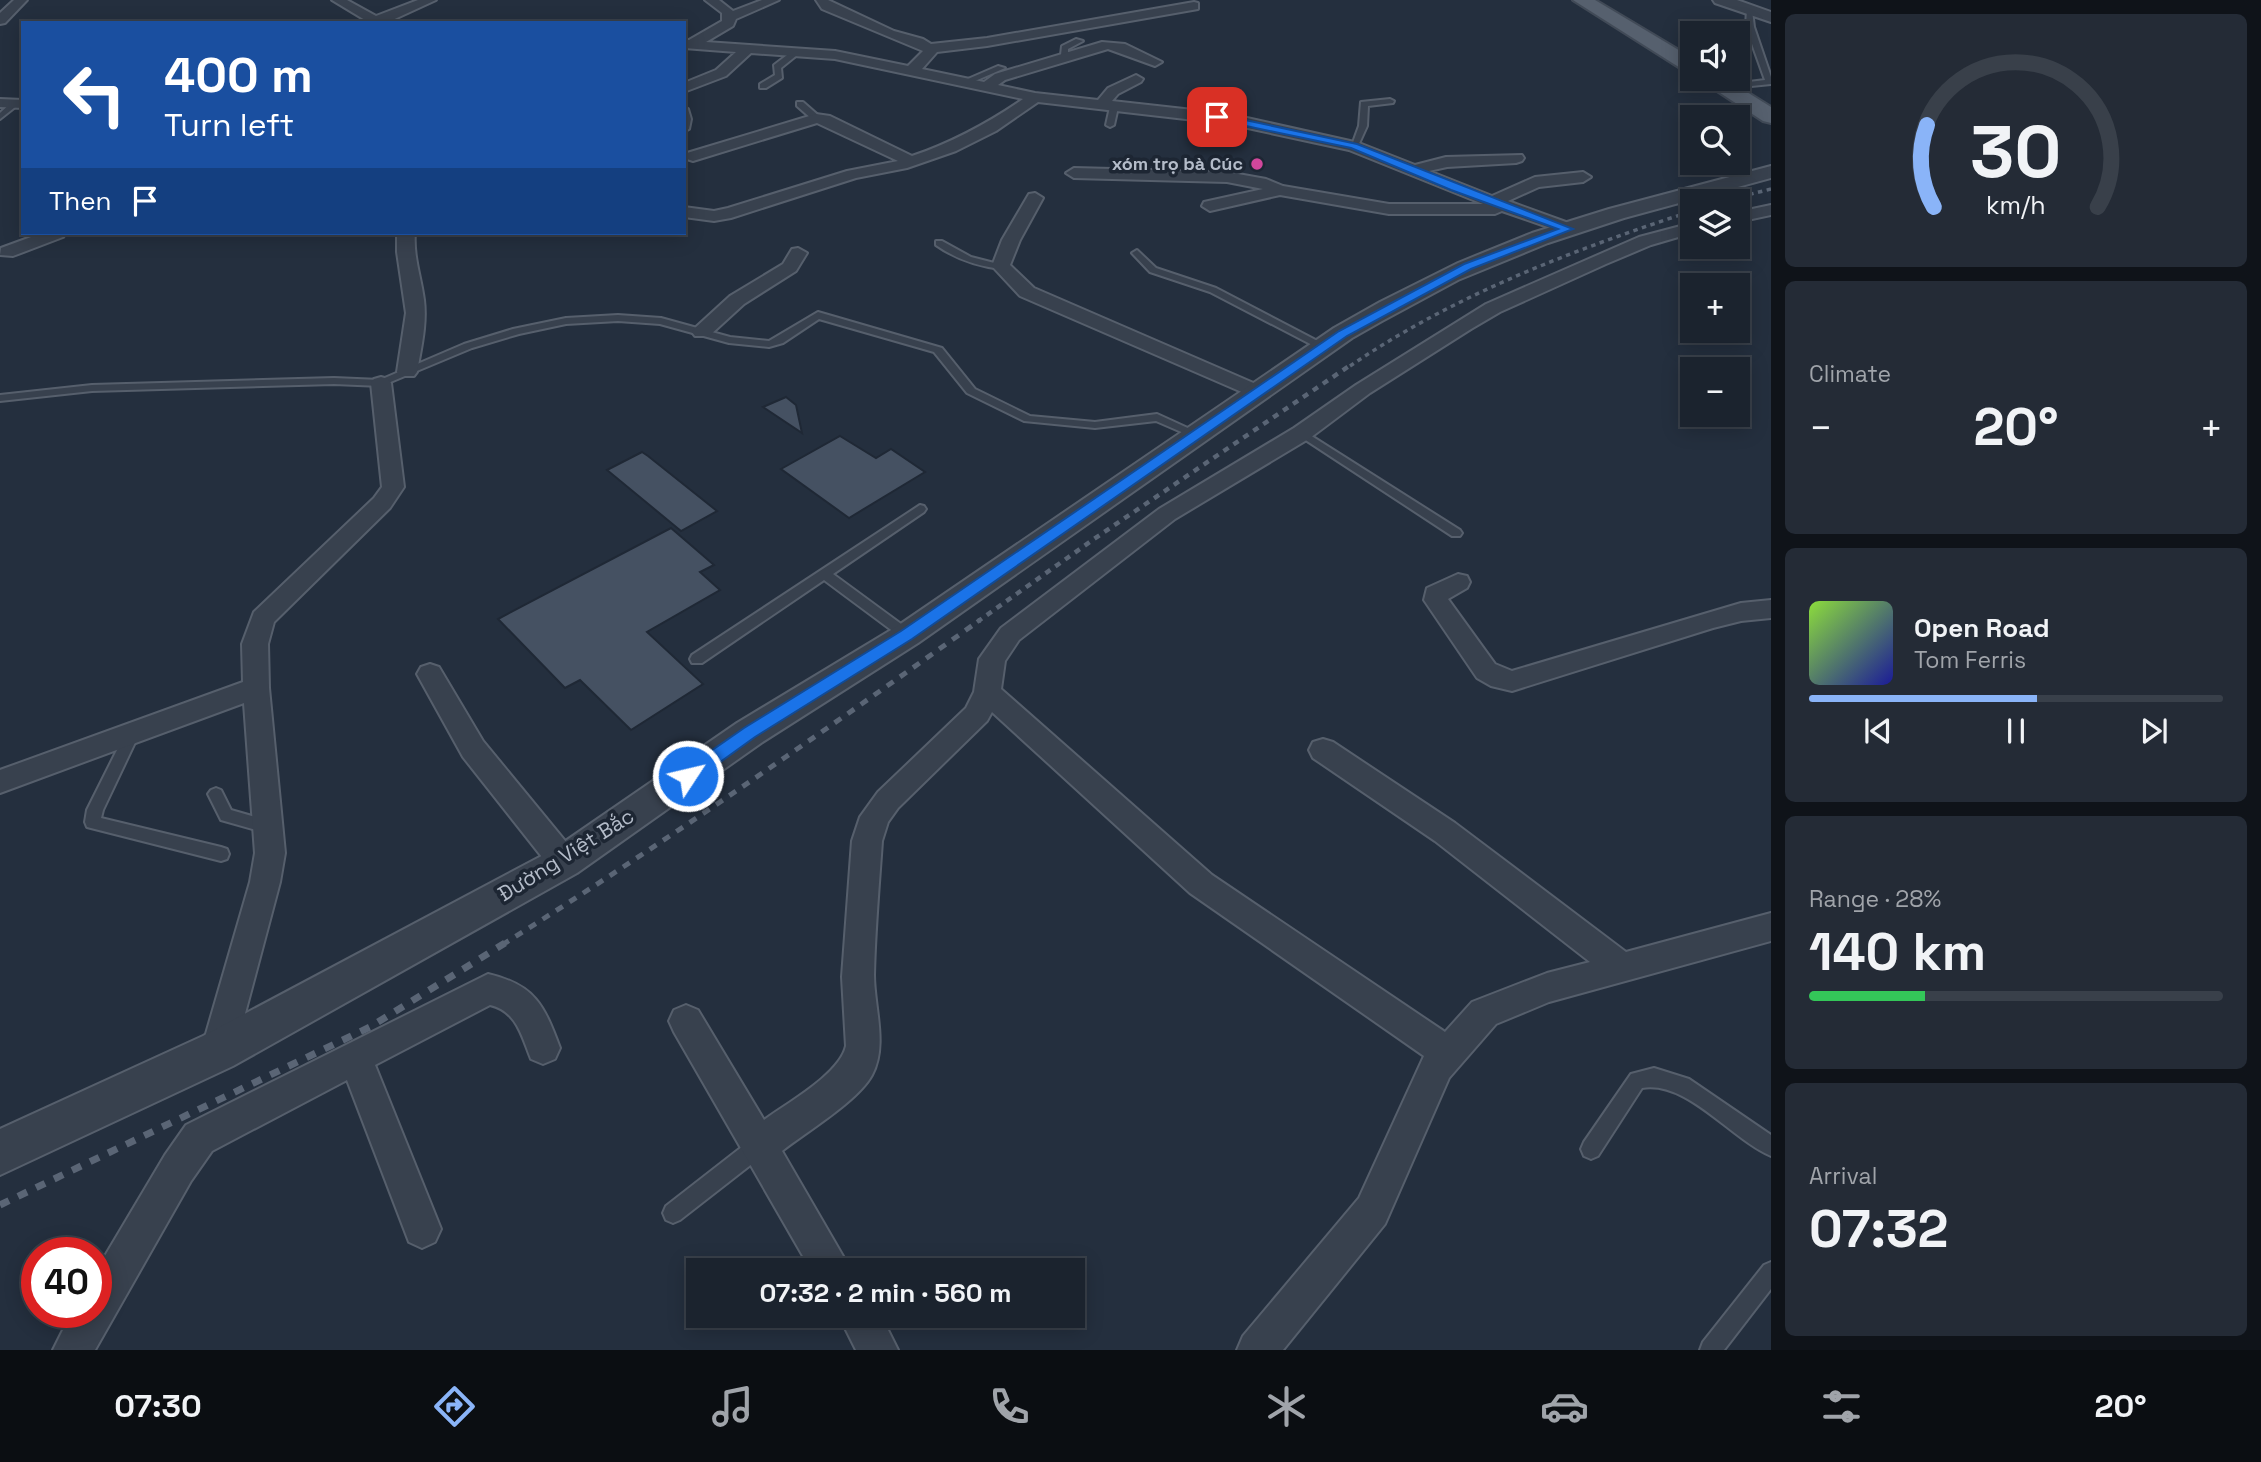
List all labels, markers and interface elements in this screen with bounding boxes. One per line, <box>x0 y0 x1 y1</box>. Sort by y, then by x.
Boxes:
map controls <box>1680 21 1750 427</box>
button: sound <box>1680 21 1750 91</box>
text: 400 m <box>164 44 313 106</box>
icon: left <box>49 49 140 140</box>
pin <box>1187 87 1247 147</box>
icon: arrive <box>1198 98 1236 136</box>
text: Turn left <box>164 105 294 145</box>
button: search <box>1680 105 1750 175</box>
text: 30 <box>1970 105 2062 198</box>
place label: xóm trọ bà Cúc <box>1112 152 1243 175</box>
marker: xóm trọ bà Cúc <box>1249 156 1265 172</box>
icon: arrive <box>126 182 164 220</box>
text: Then <box>49 184 112 218</box>
text: km/h <box>1986 188 2046 220</box>
button: layers <box>1680 189 1750 259</box>
button: + <box>1680 273 1750 343</box>
button: − <box>1680 357 1750 427</box>
text: Climate <box>1809 359 1891 389</box>
text: 20° <box>1973 394 2059 460</box>
text: − <box>1809 404 1833 452</box>
text: + <box>2199 404 2223 452</box>
text: Open Road <box>1914 611 2050 645</box>
text: Tom Ferris <box>1914 645 2026 675</box>
icon: previous <box>1859 712 1897 750</box>
icon: pause <box>1997 712 2035 750</box>
icon: next <box>2135 712 2173 750</box>
position arrow <box>651 739 725 813</box>
street label: Đường Việt Bắc <box>493 802 639 907</box>
text: Range · 28% <box>1809 884 1941 914</box>
text: 140 km <box>1809 919 1986 985</box>
text: Arrival <box>1809 1161 1877 1191</box>
text: 07:32 <box>1809 1196 1948 1262</box>
speed limit sign: 40 <box>21 1237 112 1328</box>
text: 07:32 · 2 min · 560 m <box>760 1276 1012 1310</box>
icon: directions <box>430 1382 479 1431</box>
icon: music <box>708 1382 757 1431</box>
icon: phone <box>985 1382 1034 1431</box>
icon: climate <box>1262 1382 1311 1431</box>
icon: car <box>1540 1382 1589 1431</box>
icon: filters <box>1817 1382 1866 1431</box>
text: 07:30 <box>114 1386 202 1426</box>
text: 20° <box>2094 1386 2147 1426</box>

